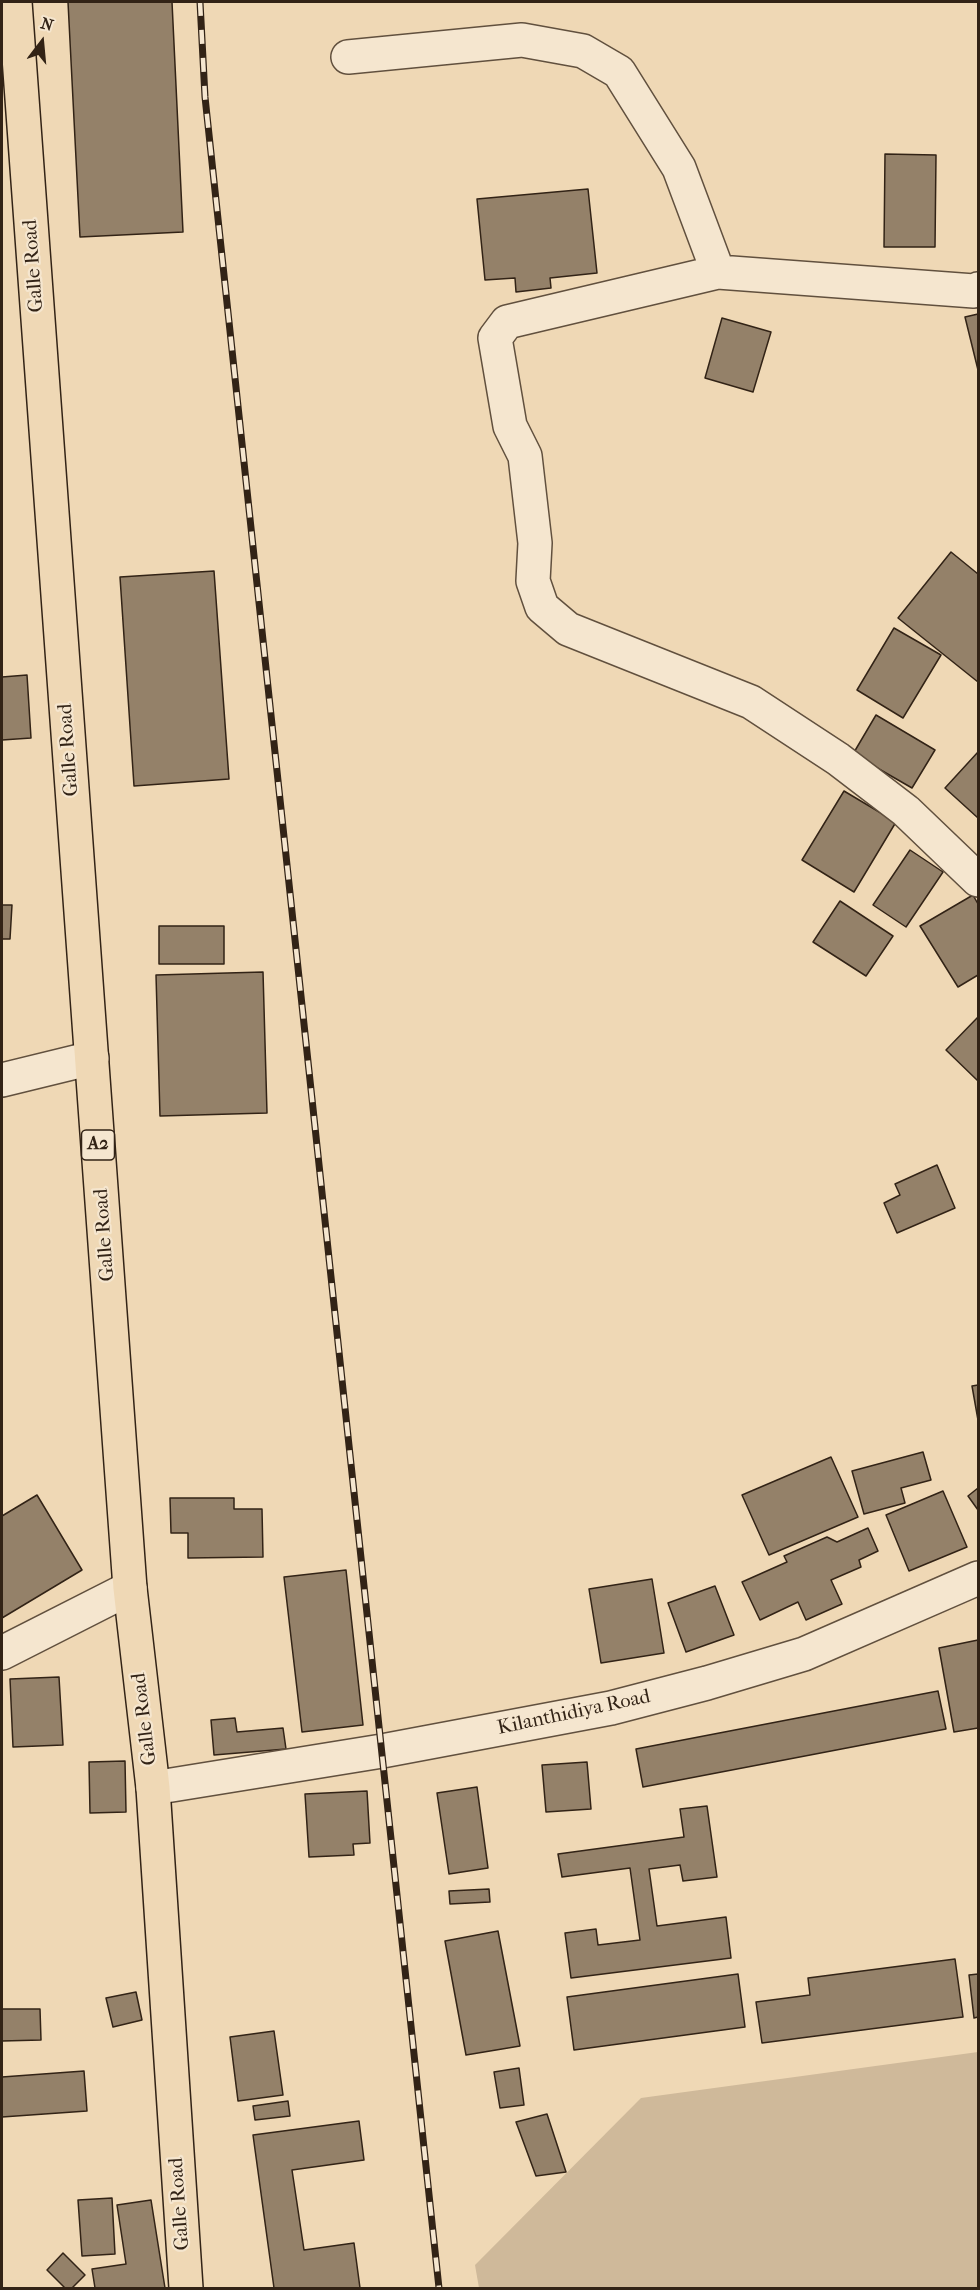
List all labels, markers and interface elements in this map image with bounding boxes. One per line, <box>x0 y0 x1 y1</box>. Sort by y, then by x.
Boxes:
north arrow <box>12 12 72 72</box>
text: N <box>39 13 56 35</box>
street label: Galle Road <box>19 219 49 313</box>
street label: Galle Road <box>54 703 84 797</box>
road number: A2 <box>82 1130 114 1160</box>
street label: Galle Road <box>90 1188 120 1282</box>
street label: Galle Road <box>127 1671 163 1767</box>
street label: Kilanthidiya Road <box>495 1685 653 1741</box>
street label: Galle Road <box>165 2157 195 2251</box>

